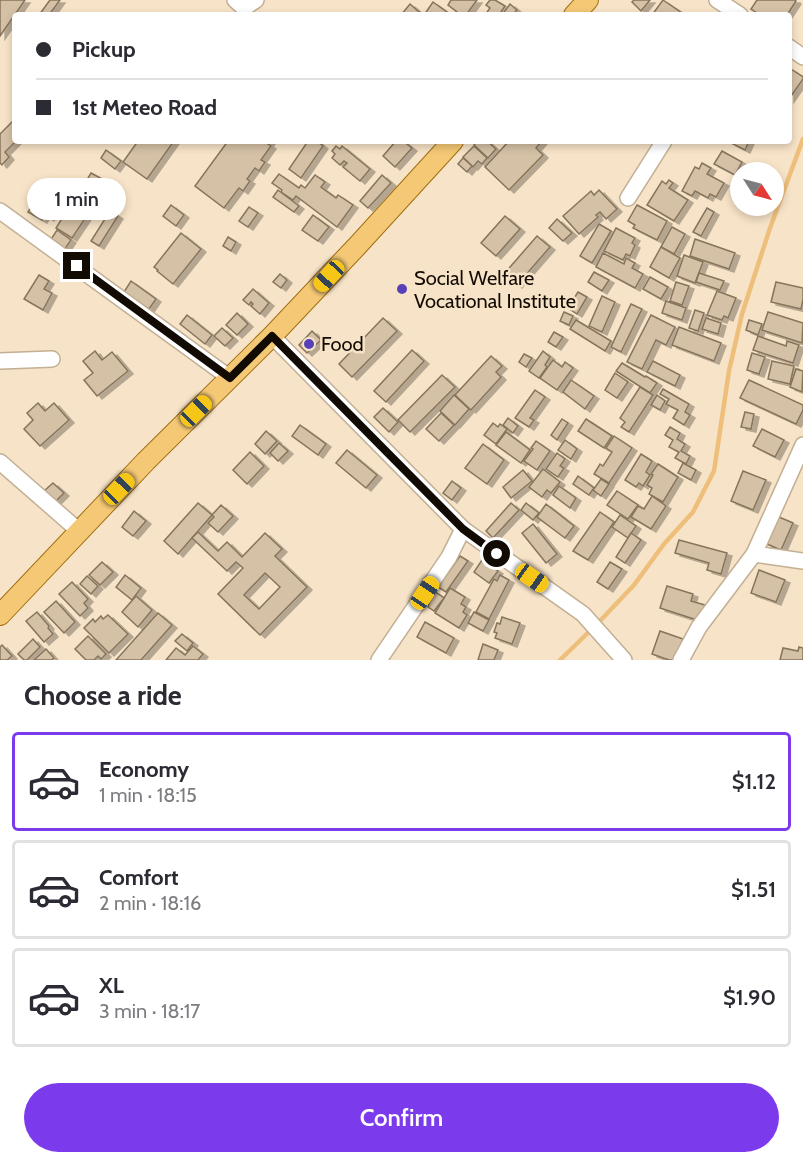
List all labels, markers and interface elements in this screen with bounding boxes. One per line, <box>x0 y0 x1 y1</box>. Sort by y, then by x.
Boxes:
text: Pickup <box>72 36 136 63</box>
text: 1st Meteo Road <box>72 94 217 121</box>
north arrow <box>730 162 784 216</box>
map controls <box>730 162 784 216</box>
callout: 1 min <box>28 179 127 221</box>
text: 1 min <box>54 187 99 211</box>
route end <box>63 252 90 279</box>
car <box>310 257 348 295</box>
place label: Social Welfare Vocational Institute <box>414 266 576 313</box>
marker: Social Welfare Vocational Institute <box>395 282 409 296</box>
place label: Food <box>321 332 364 356</box>
marker: Food <box>302 337 316 351</box>
car <box>177 392 215 430</box>
car <box>100 470 138 508</box>
route start <box>483 540 510 567</box>
car <box>512 560 552 596</box>
car <box>407 573 443 613</box>
text: Choose a ride <box>24 679 182 712</box>
icon: car <box>27 755 81 809</box>
text: Economy <box>99 756 189 783</box>
text: $1.12 <box>732 768 776 795</box>
text: 1 min · 18:15 <box>99 783 197 807</box>
icon: car <box>27 863 81 917</box>
text: Comfort <box>99 864 178 891</box>
text: $1.51 <box>731 876 776 903</box>
text: 2 min · 18:16 <box>99 891 201 915</box>
icon: car <box>27 971 81 1025</box>
text: XL <box>99 972 124 999</box>
text: $1.90 <box>723 984 776 1011</box>
text: 3 min · 18:17 <box>99 999 200 1023</box>
button: Confirm <box>24 1083 779 1152</box>

